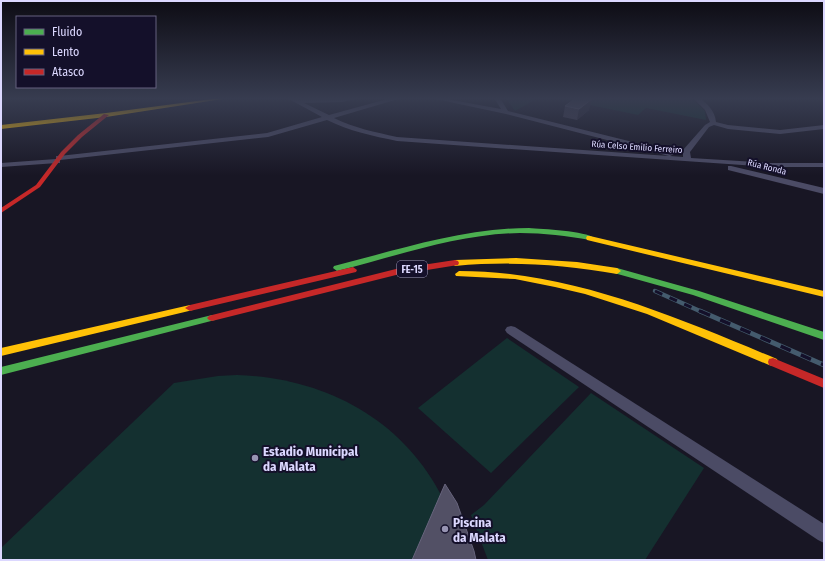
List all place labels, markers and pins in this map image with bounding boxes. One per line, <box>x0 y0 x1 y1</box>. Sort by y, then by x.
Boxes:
place label: Estadio Municipal da Malata <box>263 444 358 474</box>
marker: Estadio Municipal da Malata <box>250 453 260 463</box>
place label: Piscina da Malata <box>453 515 506 545</box>
marker: Piscina da Malata <box>440 524 450 534</box>

